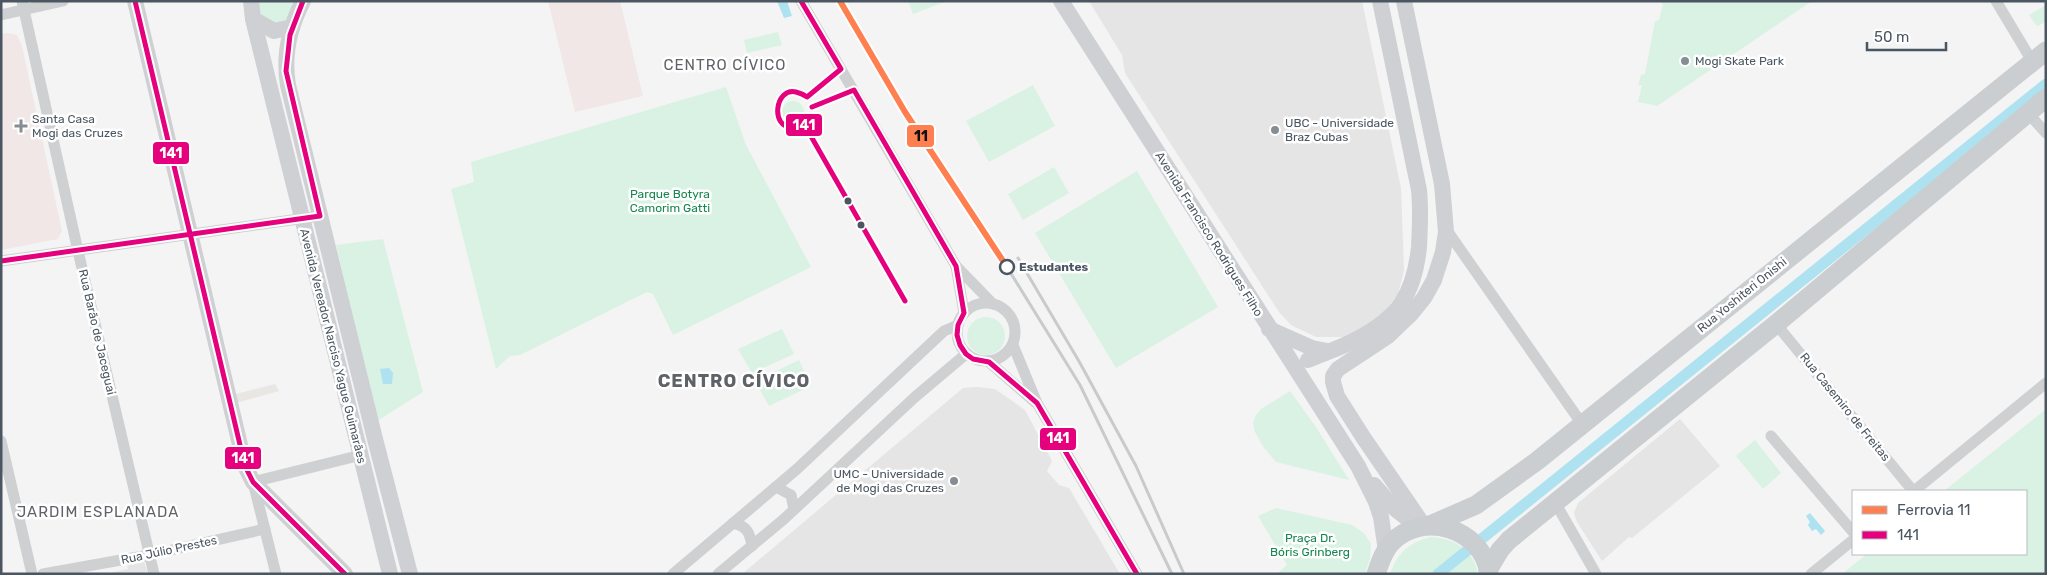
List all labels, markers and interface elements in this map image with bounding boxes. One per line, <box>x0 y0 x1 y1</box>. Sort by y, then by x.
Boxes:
scale bar <box>1867 20 1946 52</box>
text: 50 m <box>1874 28 1909 46</box>
place label: Mogi Skate Park <box>1695 54 1785 68</box>
marker: Mogi Skate Park <box>1679 55 1691 67</box>
district label: CENTRO CÍVICO <box>664 56 786 74</box>
place label: Santa Casa Mogi das Cruzes <box>32 112 123 140</box>
line badge: 141 <box>785 113 823 137</box>
place label: UBC - Universidade Braz Cubas <box>1285 116 1394 144</box>
text: 141 <box>792 117 816 134</box>
marker: Santa Casa Mogi das Cruzes <box>14 119 28 133</box>
line badge: 11 <box>906 124 935 148</box>
marker: UBC - Universidade Braz Cubas <box>1269 124 1281 136</box>
text: 11 <box>914 128 928 145</box>
line badge: 141 <box>152 141 190 165</box>
text: 141 <box>159 145 183 162</box>
street label: Avenida Francisco Rodrigues Filho <box>1152 149 1266 319</box>
park label: Parque Botyra Camorim Gatti <box>630 187 710 215</box>
unlabelled marker <box>843 196 853 206</box>
unlabelled marker <box>856 220 866 230</box>
street label: Avenida Vereador Narciso Yague Guimarães <box>297 227 369 465</box>
street label: Rua Yoshiteri Onishi <box>1695 255 1789 335</box>
marker: Estudantes <box>999 259 1015 275</box>
place label: Estudantes <box>1019 260 1089 274</box>
street label: Rua Barão de Jaceguai <box>76 268 118 396</box>
street label: Rua Casemiro de Freitas <box>1797 350 1893 464</box>
district label: CENTRO CÍVICO <box>658 370 810 392</box>
line badge: 141 <box>1039 427 1077 451</box>
text: 141 <box>1046 430 1070 447</box>
line badge: 141 <box>224 446 262 470</box>
text: 141 <box>231 450 255 467</box>
place label: UMC - Universidade de Mogi das Cruzes <box>833 467 944 495</box>
marker: UMC - Universidade de Mogi das Cruzes <box>948 475 960 487</box>
legend <box>1852 490 2027 555</box>
text: Ferrovia 11 <box>1897 501 1970 519</box>
district label: JARDIM ESPLANADA <box>17 503 179 521</box>
text: 141 <box>1897 526 1919 544</box>
park label: Praça Dr. Bóris Grinberg <box>1270 531 1350 559</box>
street label: Rua Júlio Prestes <box>120 533 218 567</box>

